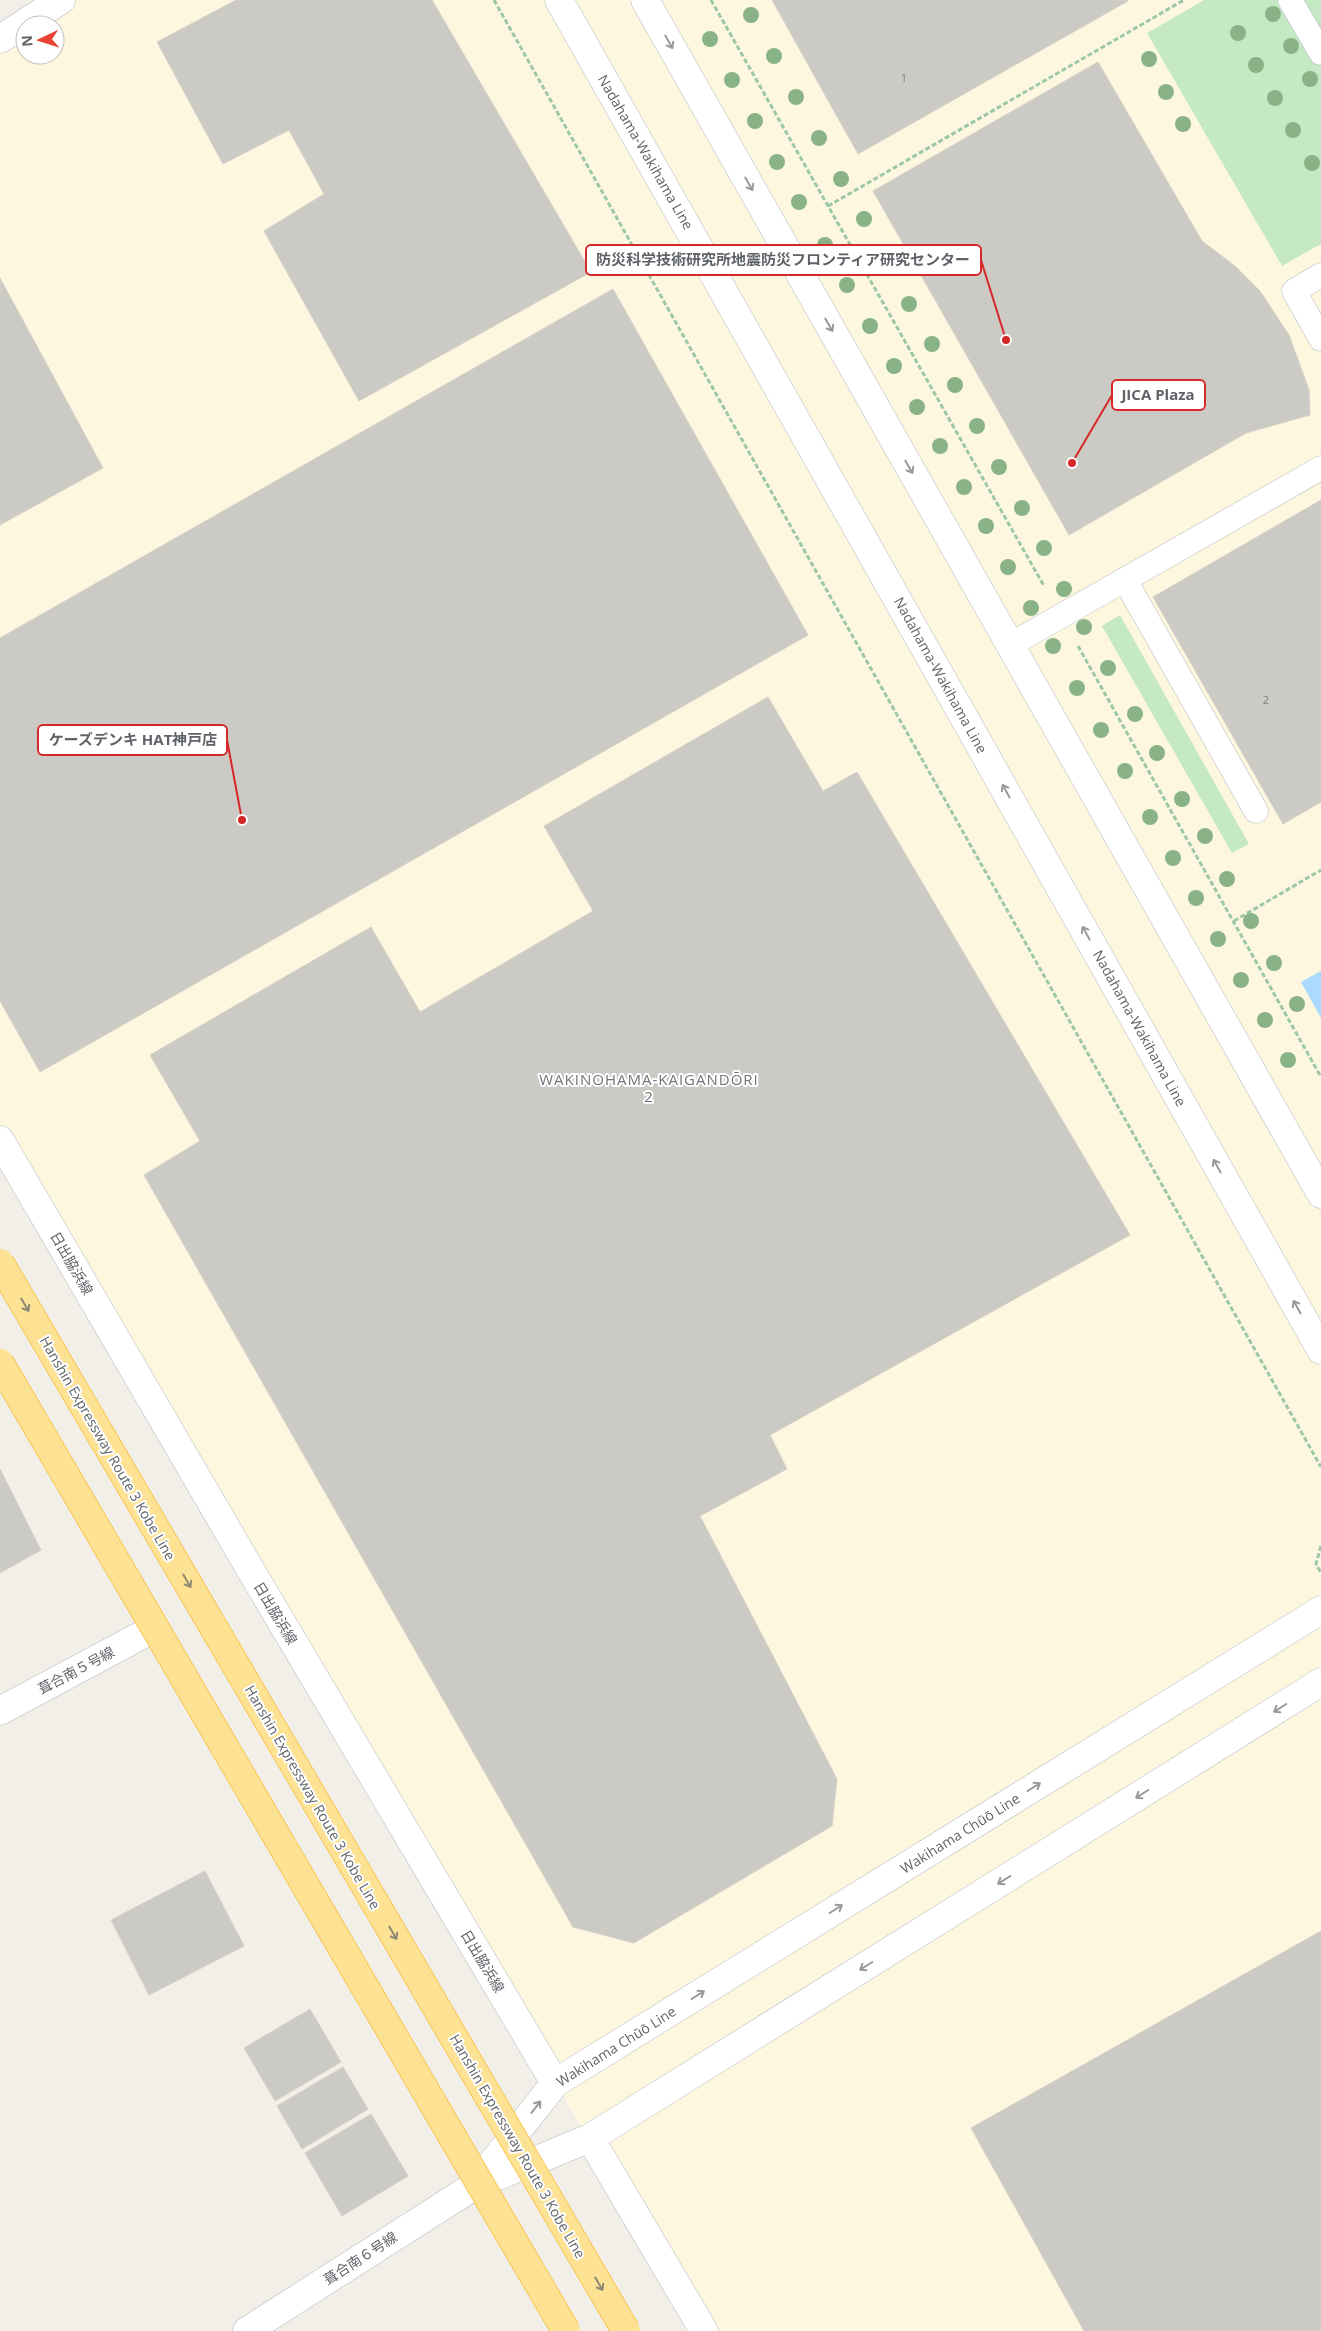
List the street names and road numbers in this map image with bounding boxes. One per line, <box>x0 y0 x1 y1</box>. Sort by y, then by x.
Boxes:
street label: Nadahama-Wakihama Line <box>594 71 698 233</box>
street label: Nadahama-Wakihama Line <box>890 593 992 757</box>
street label: Nadahama-Wakihama Line <box>1089 946 1191 1110</box>
street label: 日出脇浜線 <box>46 1228 98 1298</box>
street label: Hanshin Expressway Route 3 Kobe Line <box>36 1333 180 1564</box>
street label: 日出脇浜線 <box>250 1578 302 1648</box>
street label: 葺合南５号線 <box>34 1642 118 1698</box>
street label: Hanshin Expressway Route 3 Kobe Line <box>241 1682 385 1913</box>
street label: Wakihama Chūō Line <box>897 1788 1024 1878</box>
street label: 日出脇浜線 <box>457 1926 509 1996</box>
street label: Wakihama Chūō Line <box>553 2001 680 2091</box>
street label: Hanshin Expressway Route 3 Kobe Line <box>446 2031 590 2262</box>
street label: 葺合南６号線 <box>320 2227 400 2289</box>

